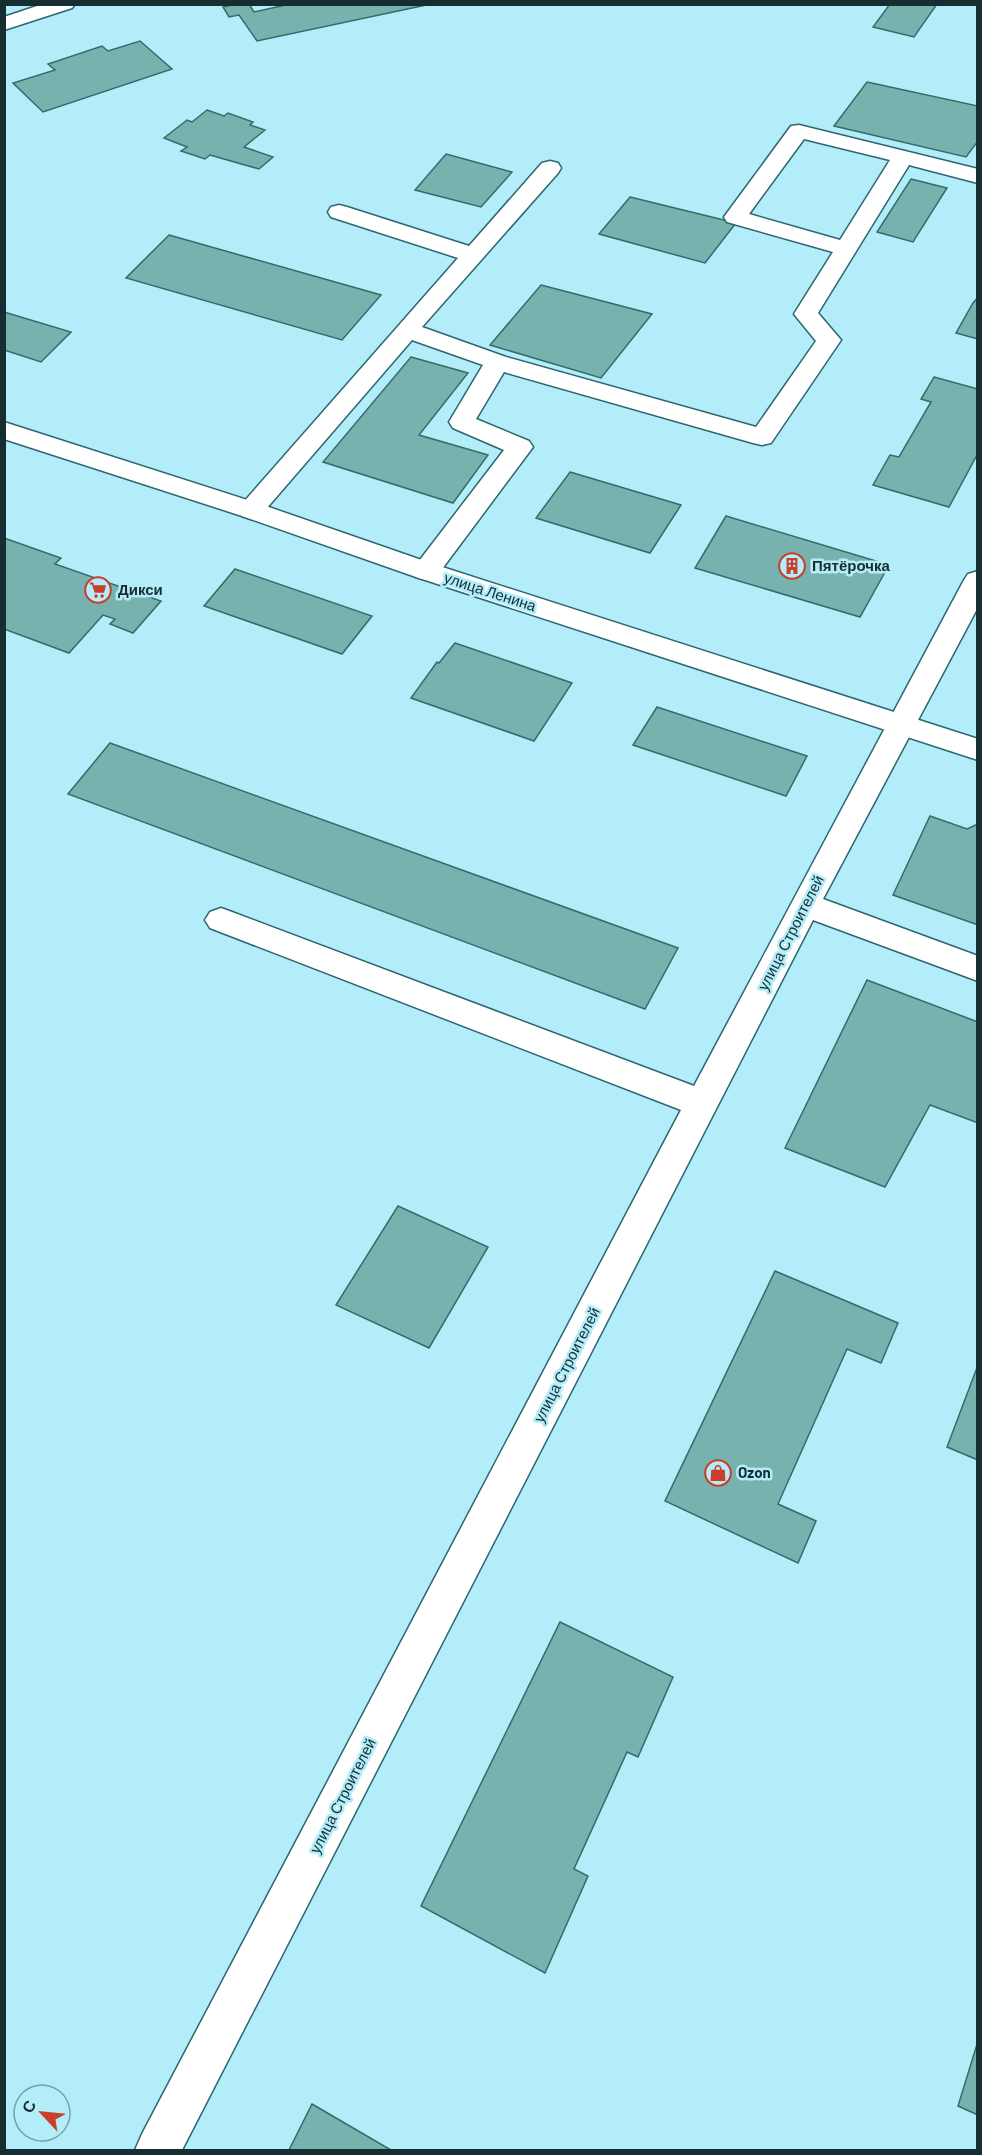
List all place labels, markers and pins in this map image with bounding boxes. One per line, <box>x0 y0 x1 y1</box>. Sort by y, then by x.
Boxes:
building icon: Пятёрочка <box>777 551 807 581</box>
place label: Пятёрочка <box>812 556 890 574</box>
supermarket icon: Дикси <box>83 575 113 605</box>
place label: Дикси <box>118 580 163 598</box>
shop icon: Ozon <box>703 1458 733 1488</box>
place label: Ozon <box>738 1463 771 1481</box>

